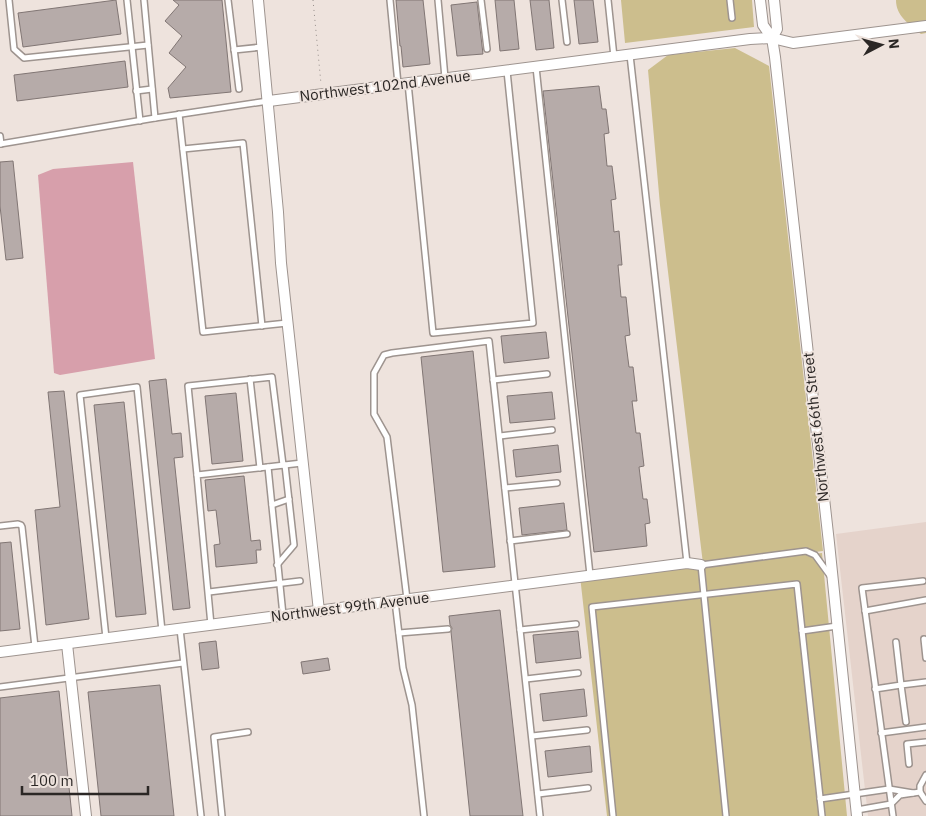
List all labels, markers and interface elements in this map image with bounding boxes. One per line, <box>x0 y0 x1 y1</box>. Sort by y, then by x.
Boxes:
north arrow <box>856 20 906 70</box>
text: N <box>884 38 903 50</box>
street label: Northwest 102nd Avenue <box>299 66 471 105</box>
street label: Northwest 66th Street <box>798 351 833 503</box>
street label: Northwest 99th Avenue <box>270 587 430 626</box>
scale bar <box>22 764 149 796</box>
text: 100 m <box>30 771 74 790</box>

